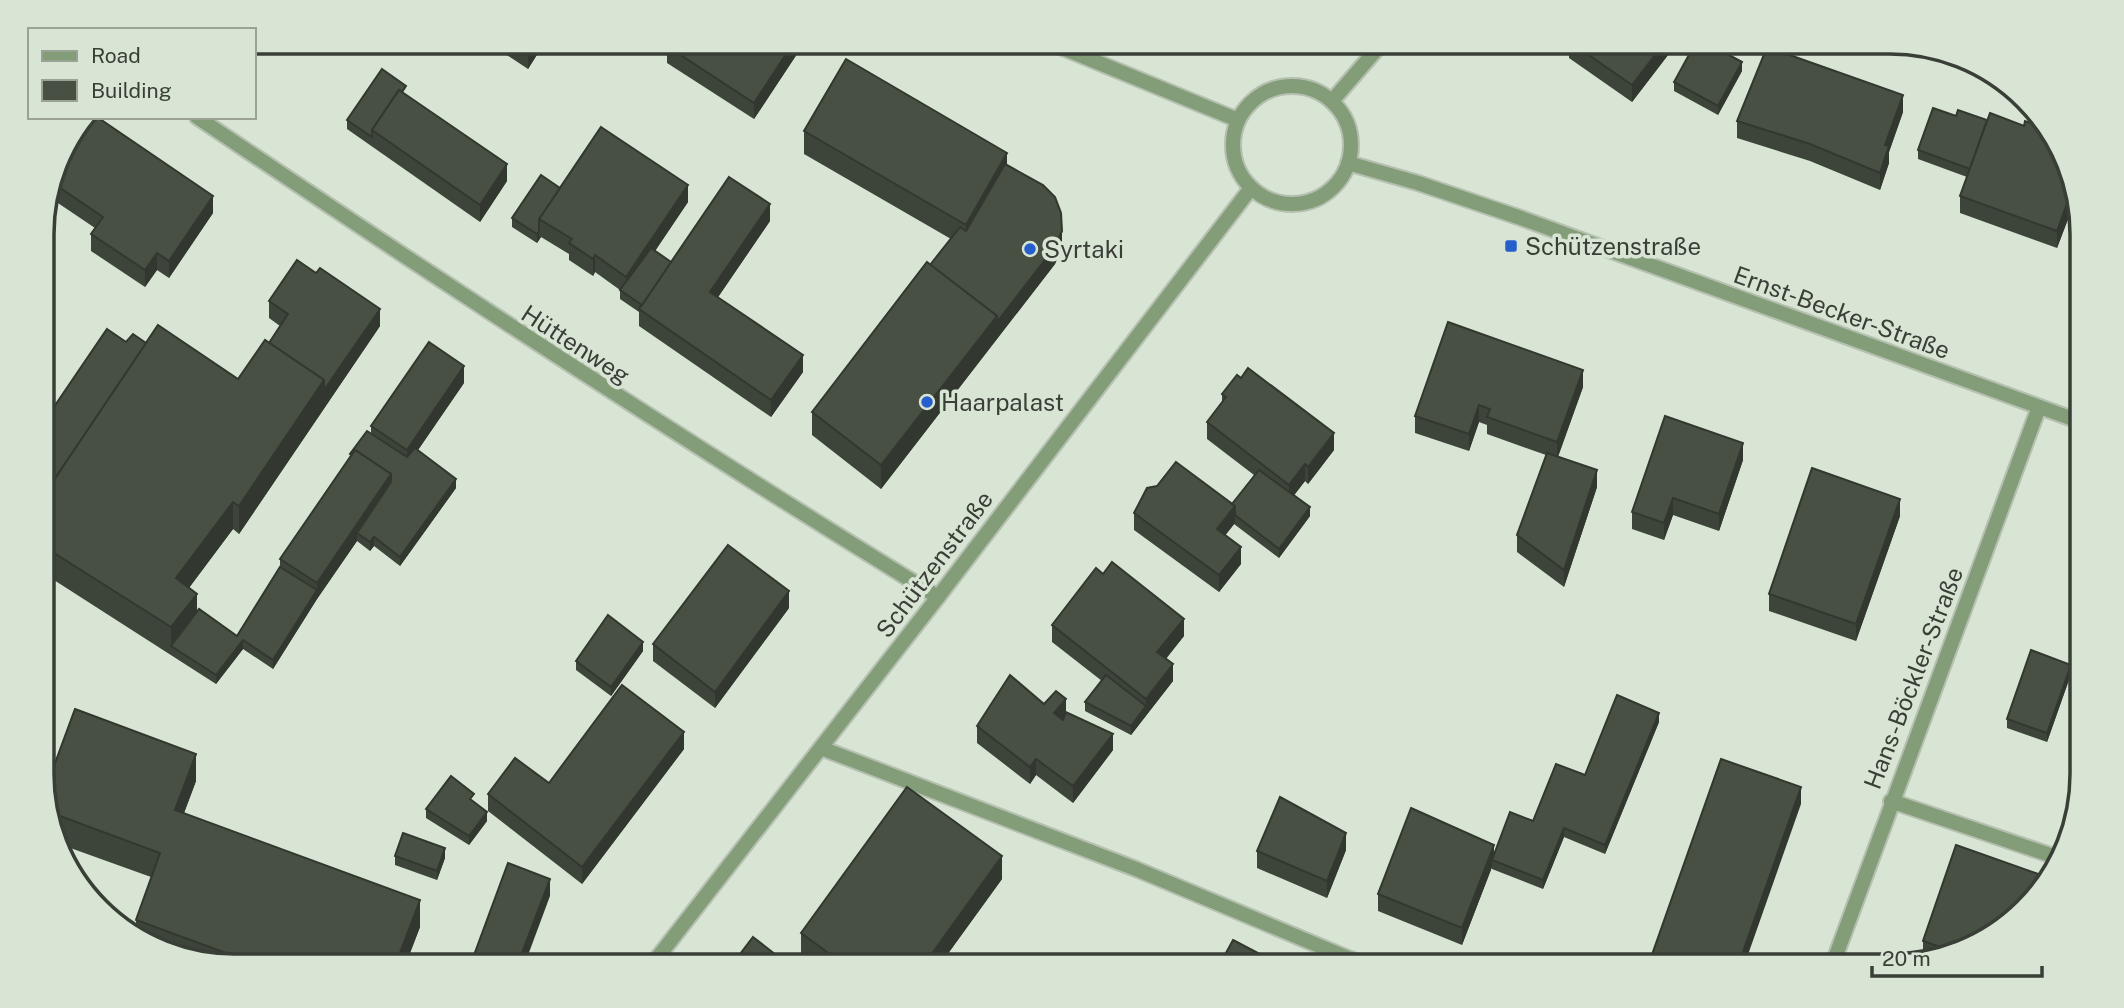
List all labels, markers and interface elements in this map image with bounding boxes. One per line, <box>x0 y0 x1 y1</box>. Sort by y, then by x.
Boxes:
legend <box>28 28 256 119</box>
text: Road <box>91 43 141 68</box>
text: Building <box>91 78 172 103</box>
place label: Schützenstraße <box>1525 232 1701 260</box>
place label: Syrtaki <box>1044 235 1124 263</box>
marker: Schützenstraße <box>1503 238 1519 254</box>
marker: Syrtaki <box>1022 241 1038 257</box>
street label: Ernst-Becker-Straße <box>1730 260 1954 364</box>
street label: Hüttenweg <box>517 299 635 389</box>
place label: Haarpalast <box>941 388 1064 416</box>
marker: Haarpalast <box>919 394 935 410</box>
street label: Schützenstraße <box>870 485 998 643</box>
street label: Hans-Böckler-Straße <box>1858 563 1968 793</box>
scale bar <box>1872 934 2042 978</box>
text: 20 m <box>1882 946 1931 971</box>

